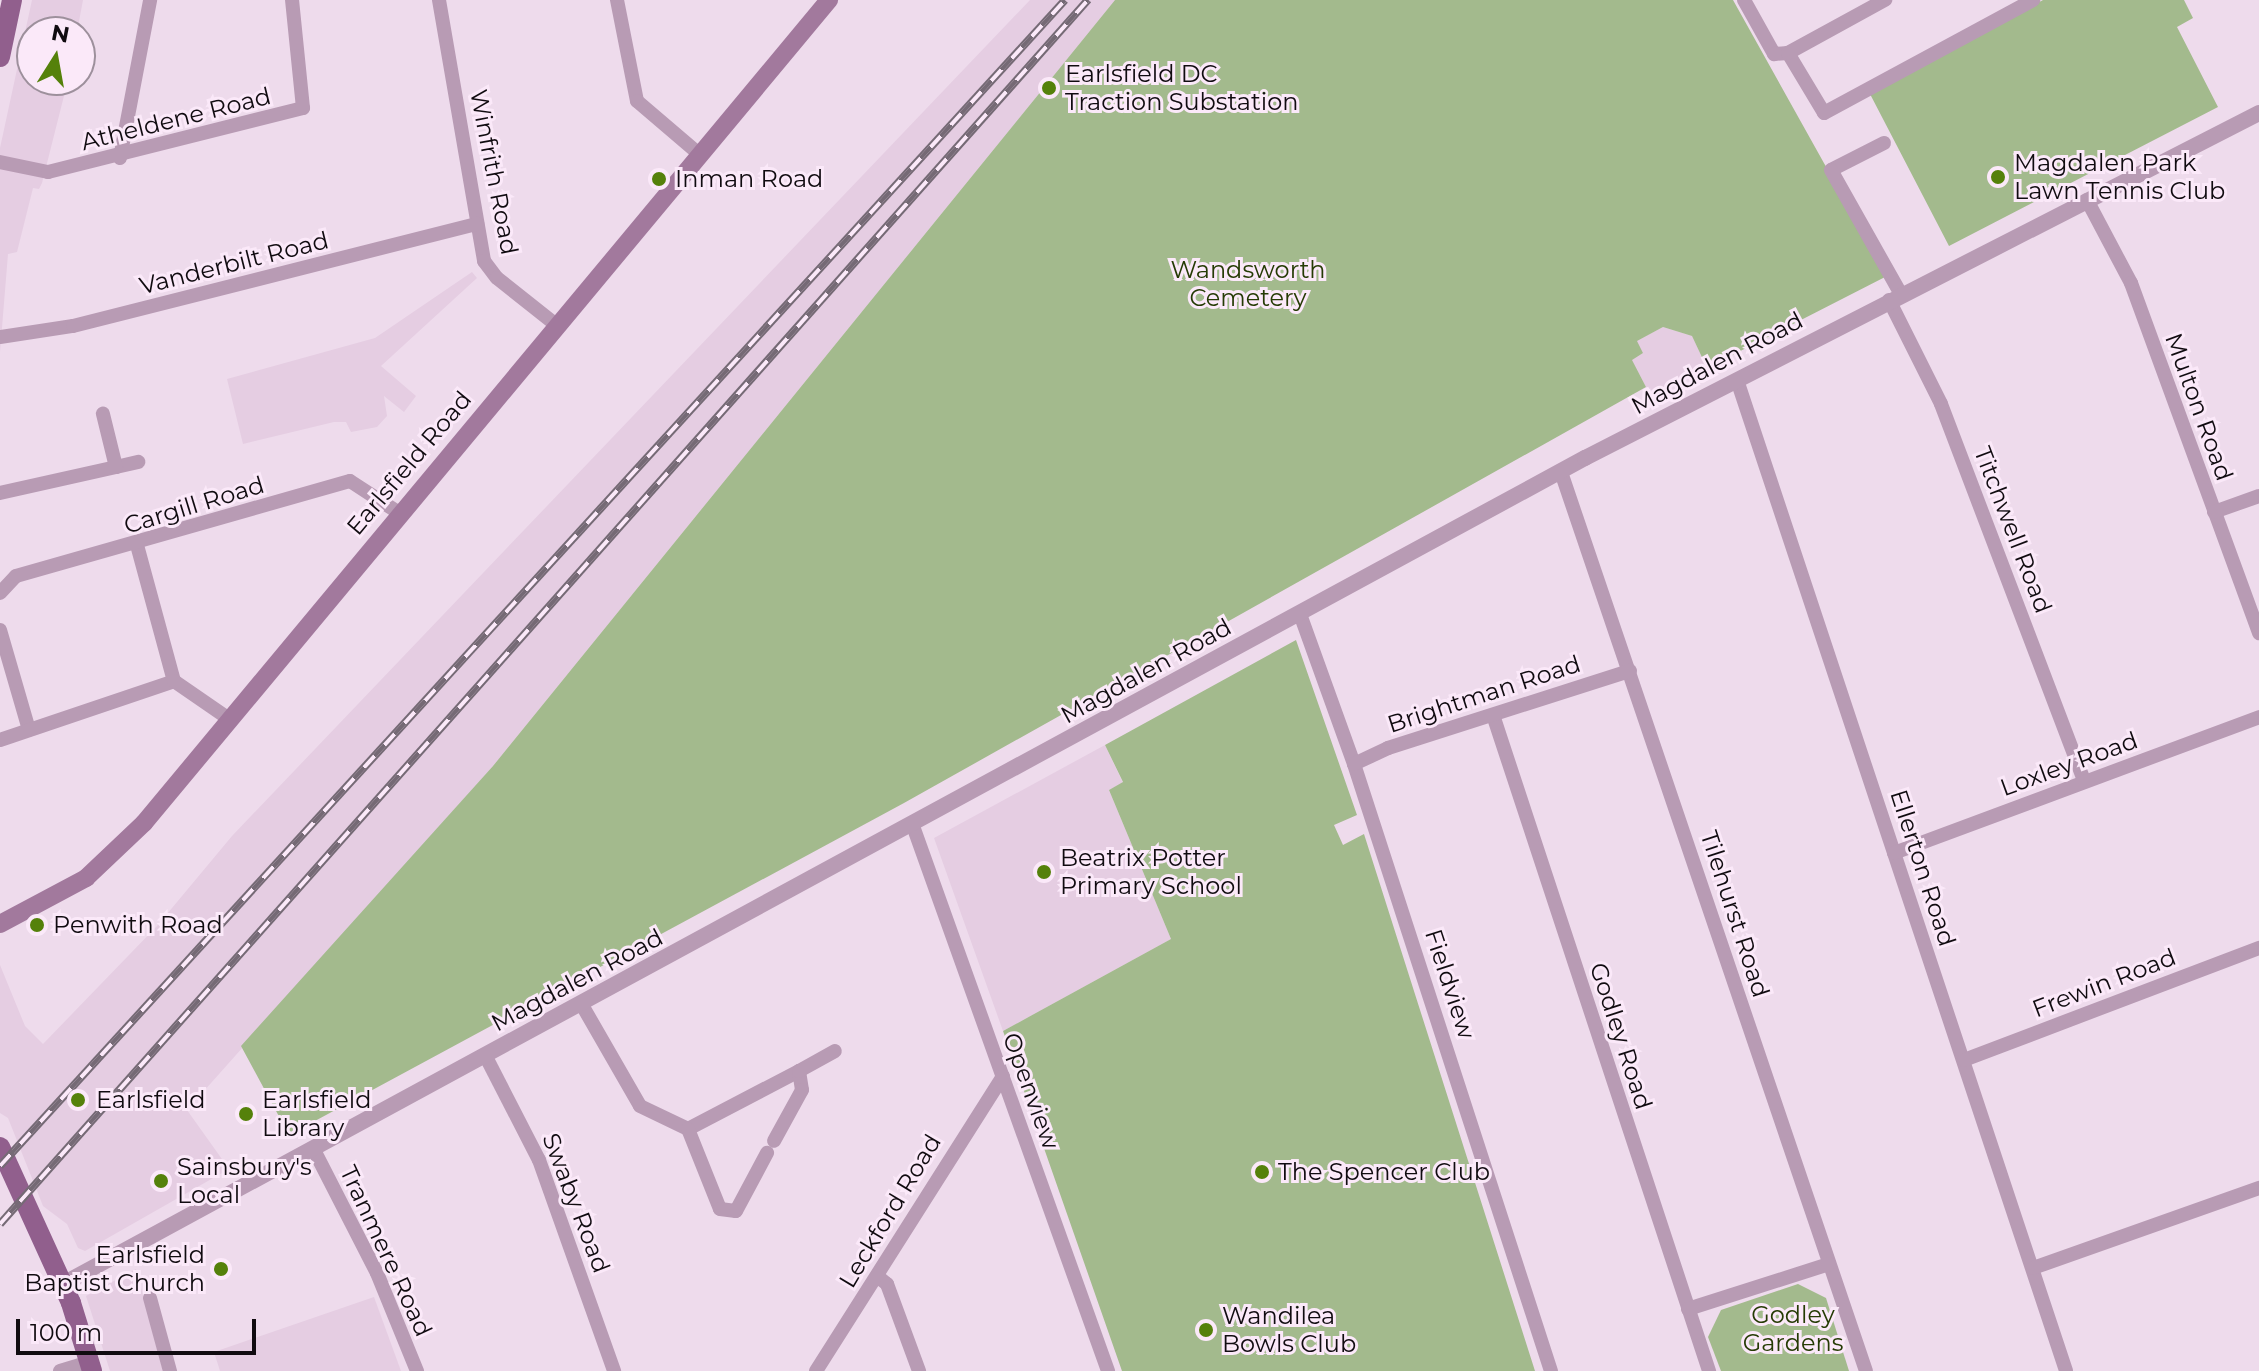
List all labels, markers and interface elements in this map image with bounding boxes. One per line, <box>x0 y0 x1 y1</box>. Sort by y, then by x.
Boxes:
north arrow <box>16 16 96 96</box>
text: N <box>49 19 72 49</box>
place label: Earlsfield DC Traction Substation <box>1065 60 1298 116</box>
marker: Earlsfield DC Traction Substation <box>1040 79 1058 97</box>
street label: Atheldene Road <box>78 81 274 157</box>
street label: Winfrith Road <box>464 87 524 257</box>
place label: Magdalen Park Lawn Tennis Club <box>2014 149 2225 205</box>
place label: Inman Road <box>675 165 823 193</box>
marker: Magdalen Park Lawn Tennis Club <box>1989 168 2007 186</box>
marker: Inman Road <box>650 170 668 188</box>
street label: Vanderbilt Road <box>137 226 331 300</box>
park label: Wandsworth Cemetery <box>1170 256 1326 312</box>
street label: Magdalen Road <box>1626 306 1808 420</box>
street label: Multon Road <box>2159 329 2239 485</box>
street label: Earlsfield Road <box>341 385 477 541</box>
street label: Titchwell Road <box>1968 443 2058 617</box>
street label: Cargill Road <box>120 470 268 540</box>
street label: Magdalen Road <box>1056 612 1236 730</box>
street label: Brightman Road <box>1384 649 1584 739</box>
street label: Loxley Road <box>1996 726 2142 802</box>
street label: Ellerton Road <box>1884 786 1962 950</box>
street label: Tilehurst Road <box>1694 827 1776 1001</box>
place label: Beatrix Potter Primary School <box>1060 844 1242 900</box>
marker: Beatrix Potter Primary School <box>1035 863 1053 881</box>
place label: Penwith Road <box>53 911 223 939</box>
marker: Penwith Road <box>28 916 46 934</box>
street label: Magdalen Road <box>486 923 668 1037</box>
street label: Fieldview <box>1419 925 1481 1043</box>
street label: Frewin Road <box>2028 942 2180 1024</box>
street label: Godley Road <box>1584 959 1658 1113</box>
street label: Openview <box>997 1029 1065 1153</box>
place label: Earlsfield <box>96 1086 205 1114</box>
place label: Earlsfield Library <box>262 1086 371 1142</box>
marker: Earlsfield <box>67 1089 89 1111</box>
marker: Earlsfield Library <box>237 1105 255 1123</box>
street label: Swaby Road <box>536 1129 616 1277</box>
street label: Leckford Road <box>833 1129 947 1293</box>
place label: Sainsbury's Local <box>177 1153 312 1209</box>
place label: The Spencer Club <box>1278 1158 1490 1186</box>
street label: Tranmere Road <box>334 1161 438 1341</box>
marker: The Spencer Club <box>1253 1163 1271 1181</box>
marker: Sainsbury's Local <box>152 1172 170 1190</box>
place label: Earlsfield Baptist Church <box>24 1241 205 1297</box>
marker: Earlsfield Baptist Church <box>212 1260 230 1278</box>
park label: Godley Gardens <box>1743 1301 1843 1357</box>
place label: Wandilea Bowls Club <box>1222 1302 1356 1358</box>
scale bar <box>20 1303 260 1353</box>
text: 100 m <box>30 1318 102 1347</box>
marker: Wandilea Bowls Club <box>1197 1321 1215 1339</box>

